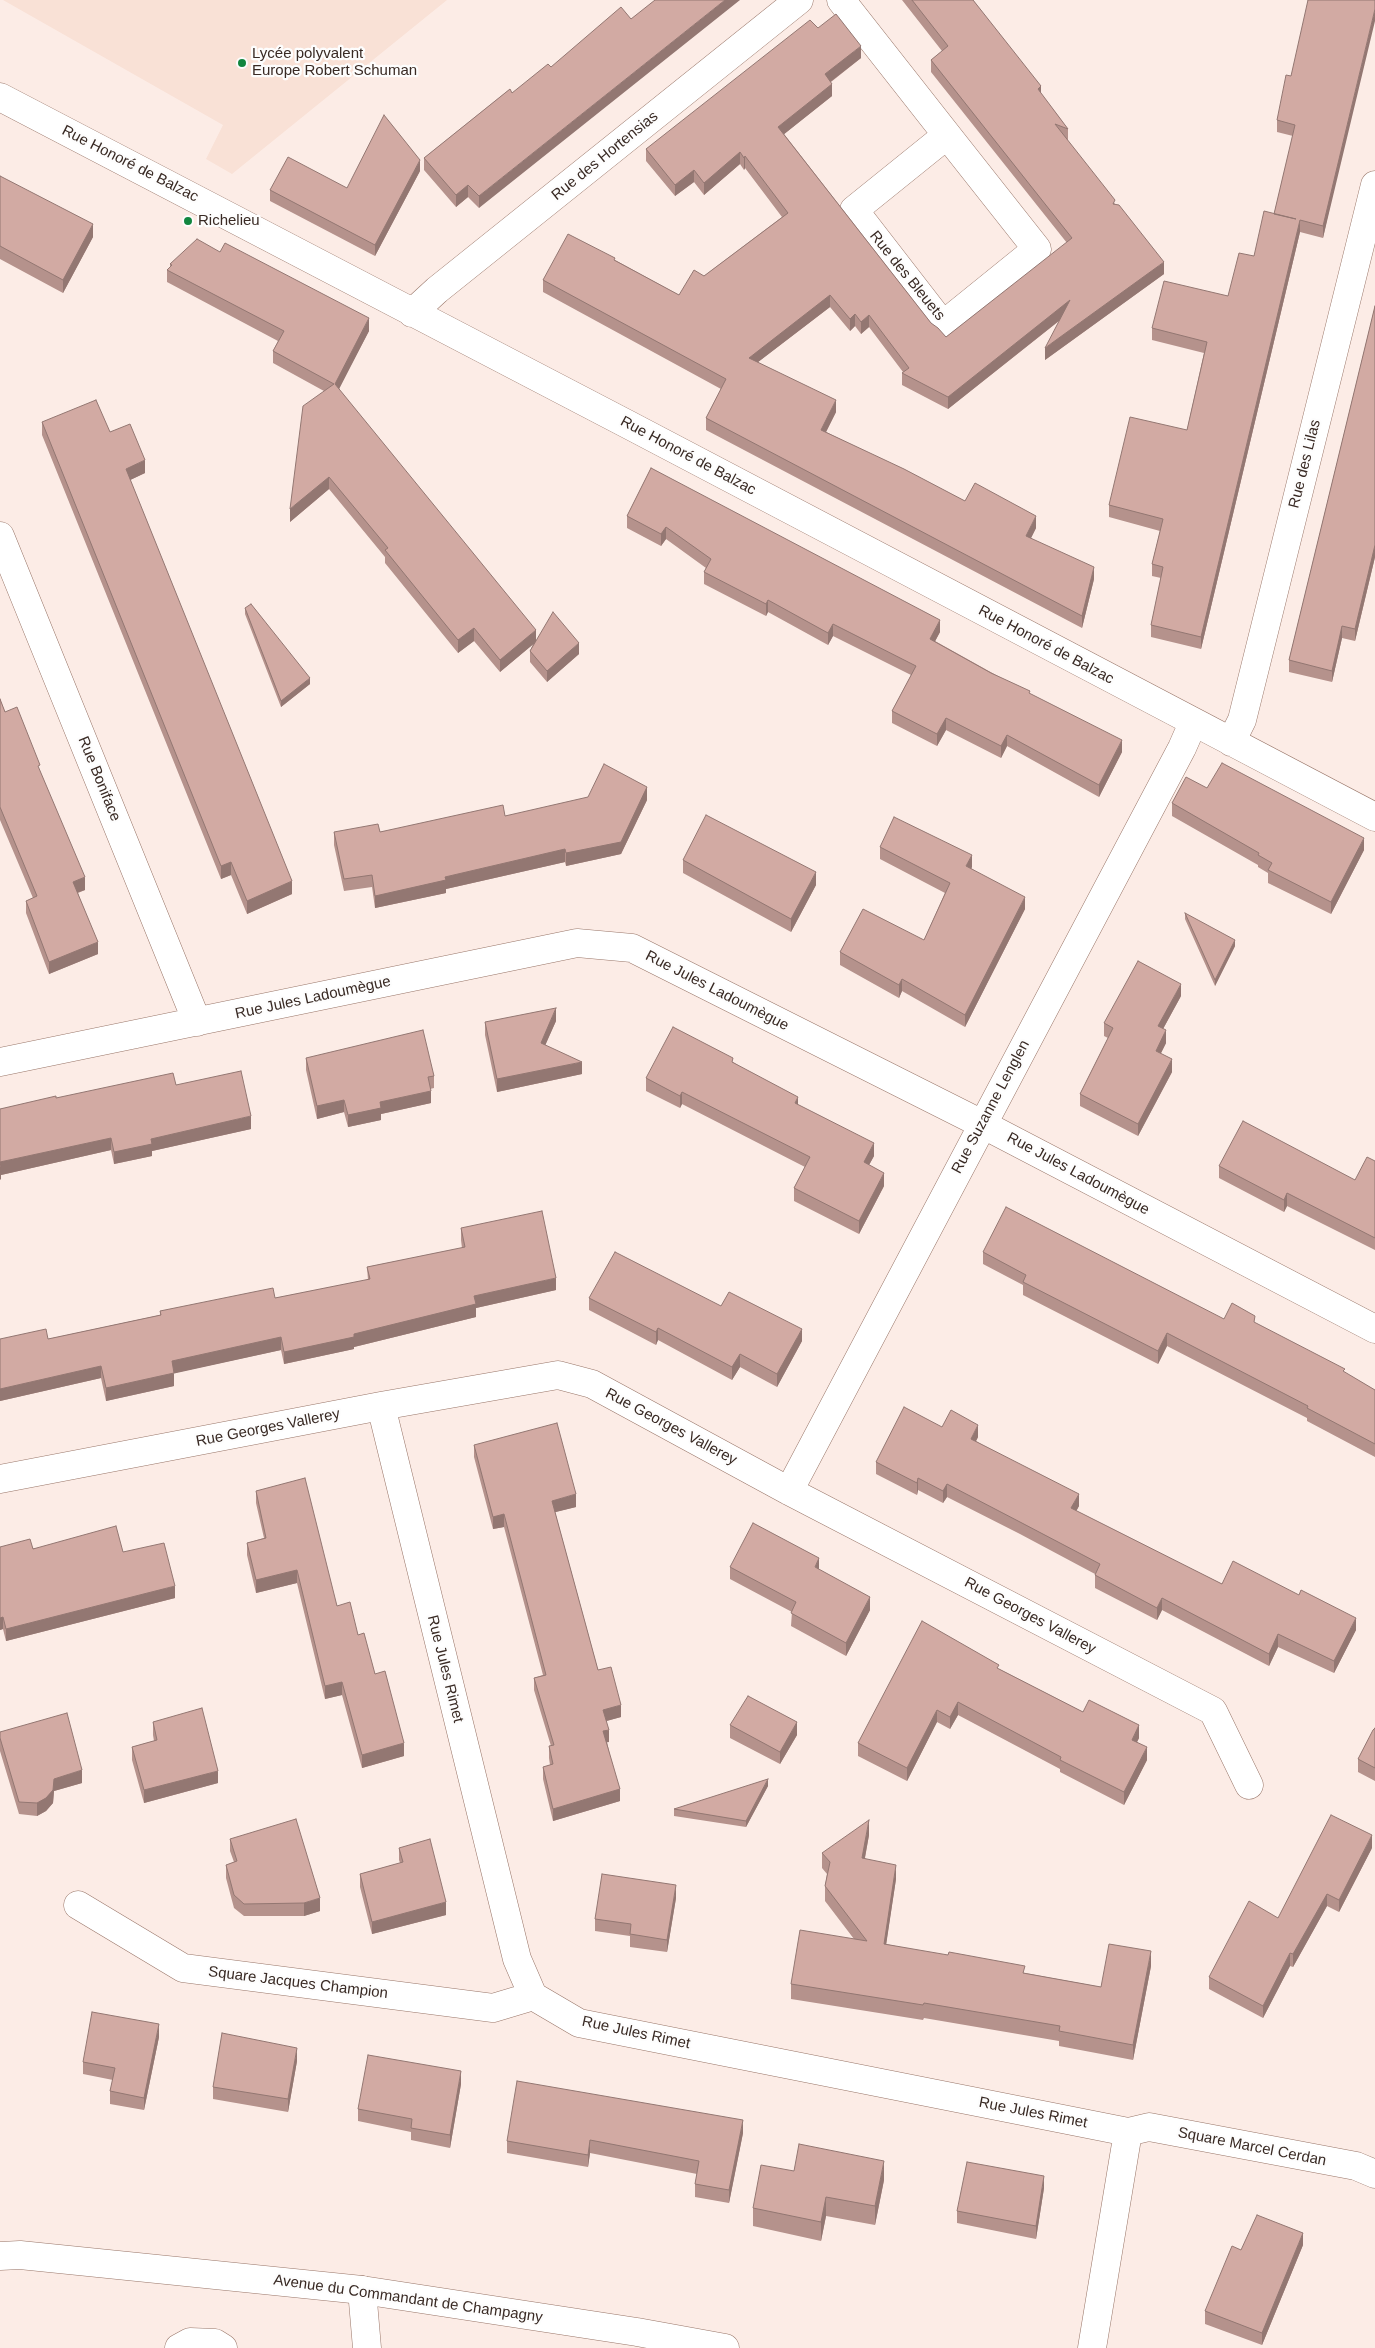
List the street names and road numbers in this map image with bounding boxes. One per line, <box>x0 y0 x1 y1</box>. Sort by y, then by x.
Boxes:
street label: Rue des Hortensias <box>548 108 662 204</box>
street label: Rue Honoré de Balzac <box>59 122 201 206</box>
street label: Rue des Bleuets <box>865 228 949 324</box>
street label: Rue Honoré de Balzac <box>617 413 759 499</box>
street label: Rue des Lilas <box>1285 418 1325 510</box>
street label: Rue Honoré de Balzac <box>975 602 1117 688</box>
street label: Rue Boniface <box>74 734 124 824</box>
street label: Rue Jules Ladoumègue <box>642 947 792 1035</box>
street label: Rue Jules Ladoumègue <box>234 973 392 1023</box>
street label: Rue Suzanne Lenglen <box>948 1037 1034 1177</box>
street label: Rue Jules Ladoumègue <box>1004 1129 1152 1219</box>
street label: Rue Georges Vallerey <box>602 1385 740 1469</box>
street label: Rue Georges Vallerey <box>194 1405 342 1451</box>
street label: Rue Georges Vallerey <box>961 1574 1099 1658</box>
street label: Rue Jules Rimet <box>423 1613 467 1725</box>
street label: Square Jacques Champion <box>207 1963 389 2003</box>
street label: Rue Jules Rimet <box>580 2013 692 2053</box>
street label: Rue Jules Rimet <box>977 2094 1089 2132</box>
street label: Square Marcel Cerdan <box>1176 2124 1328 2170</box>
street label: Avenue du Commandant de Champagny <box>272 2271 544 2327</box>

